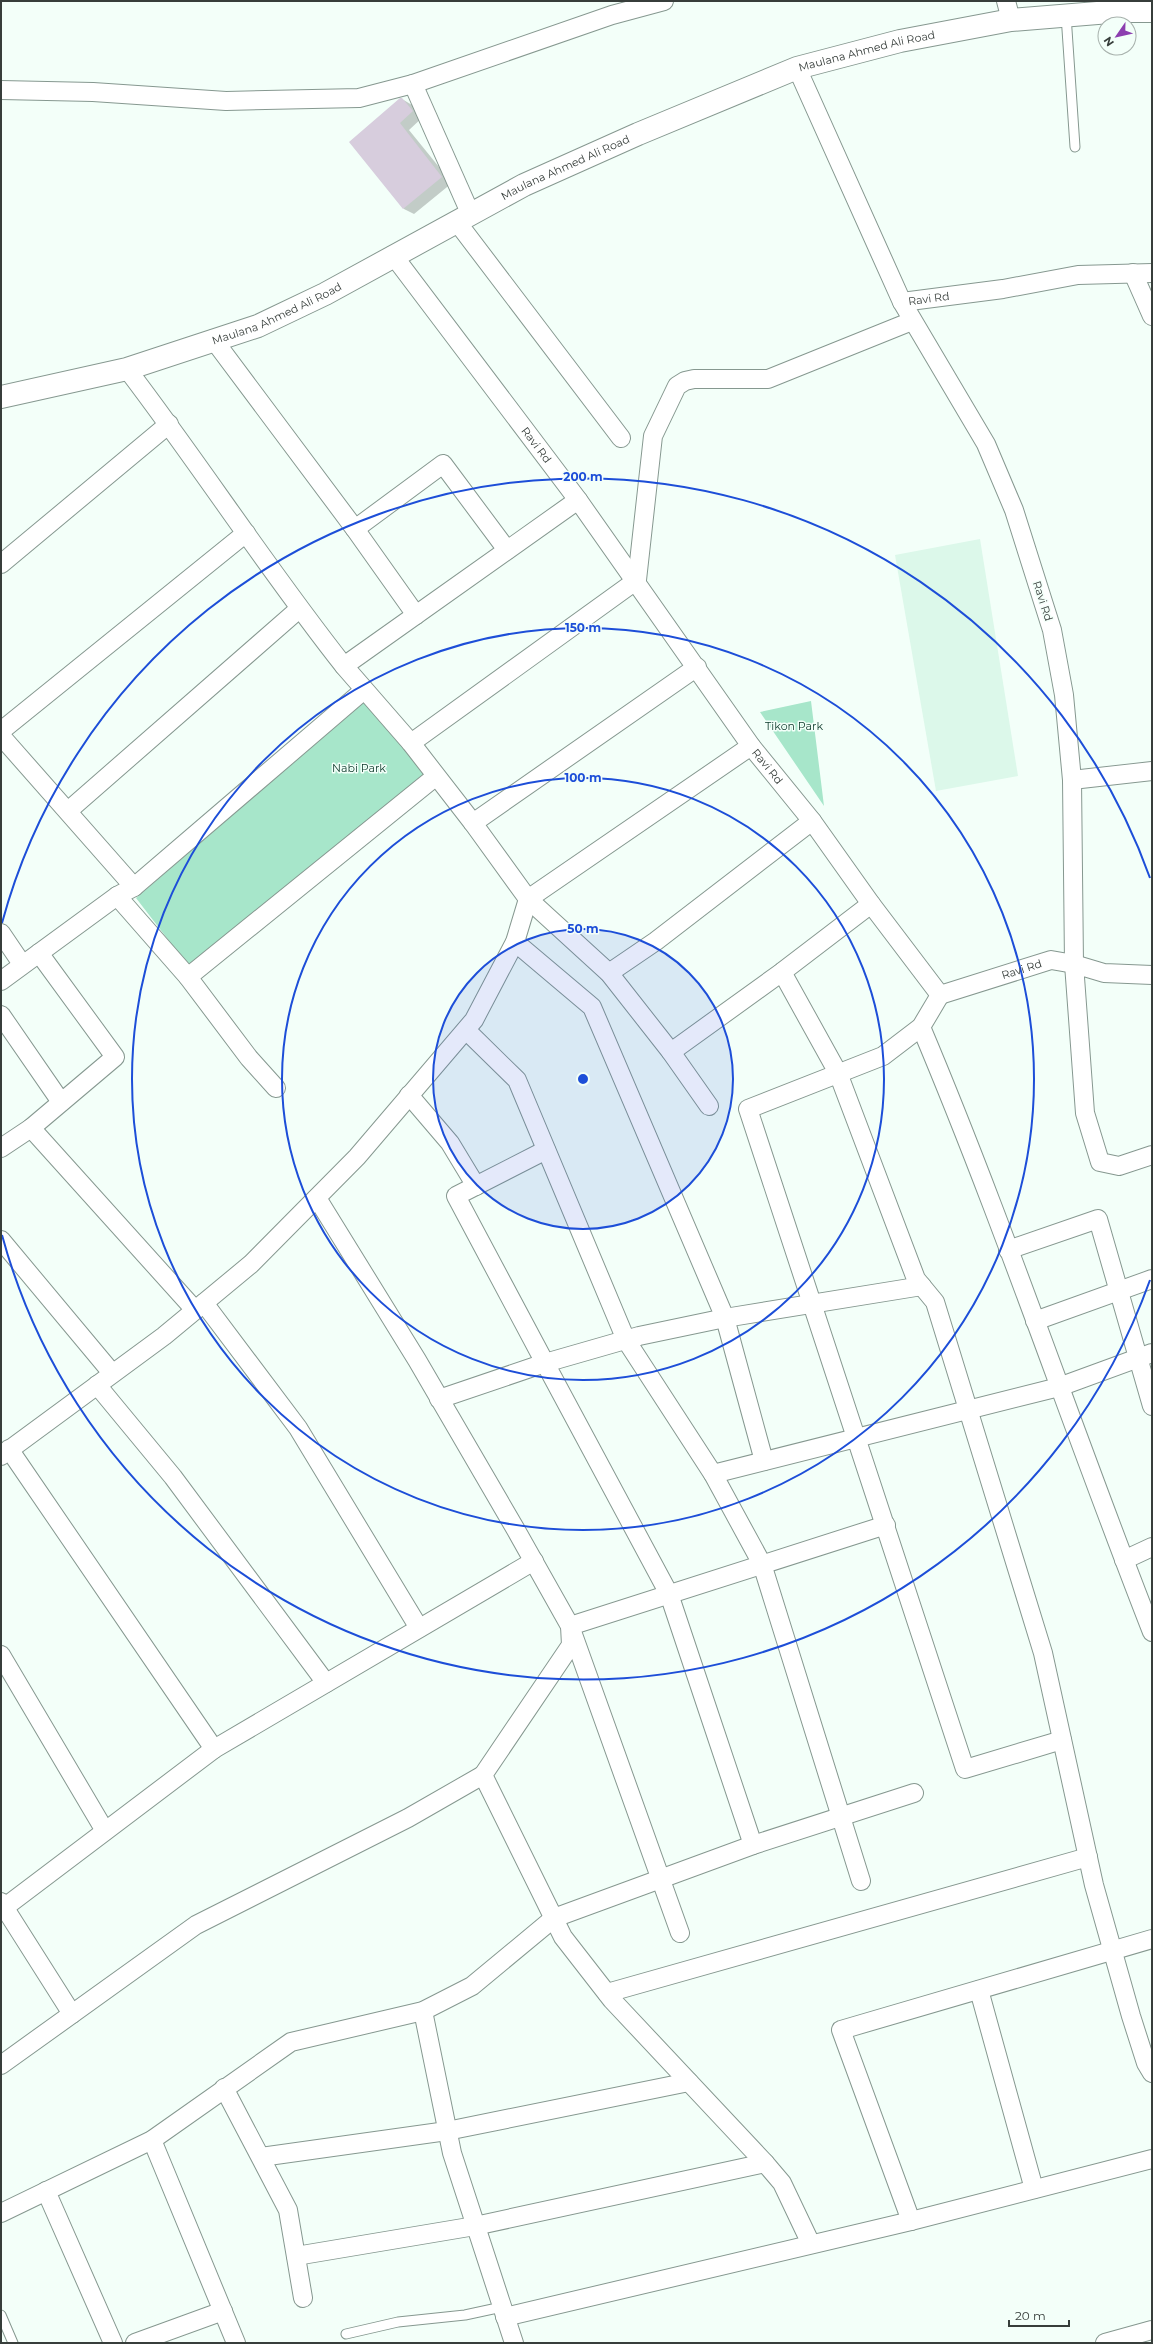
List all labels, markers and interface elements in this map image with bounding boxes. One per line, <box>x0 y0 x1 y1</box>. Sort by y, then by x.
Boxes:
north arrow <box>1097 16 1137 56</box>
street label: Maulana Ahmed Ali Road <box>797 28 936 74</box>
text: N <box>1100 34 1117 49</box>
street label: Maulana Ahmed Ali Road <box>499 132 632 203</box>
street label: Maulana Ahmed Ali Road <box>210 279 344 348</box>
street label: Ravi Rd <box>907 289 950 308</box>
street label: Ravi Rd <box>518 424 555 466</box>
text: 200 m <box>563 469 603 484</box>
street label: Ravi Rd <box>1030 579 1056 623</box>
text: 150 m <box>565 620 601 635</box>
park label: Tikon Park <box>765 719 823 733</box>
street label: Ravi Rd <box>749 746 786 787</box>
park label: Nabi Park <box>332 761 386 775</box>
text: 100 m <box>565 770 601 785</box>
text: 50 m <box>567 921 599 936</box>
street label: Ravi Rd <box>1000 956 1044 982</box>
centre of rings <box>576 1072 590 1086</box>
scale bar <box>1009 2302 1069 2328</box>
text: 20 m <box>1015 2308 1046 2323</box>

